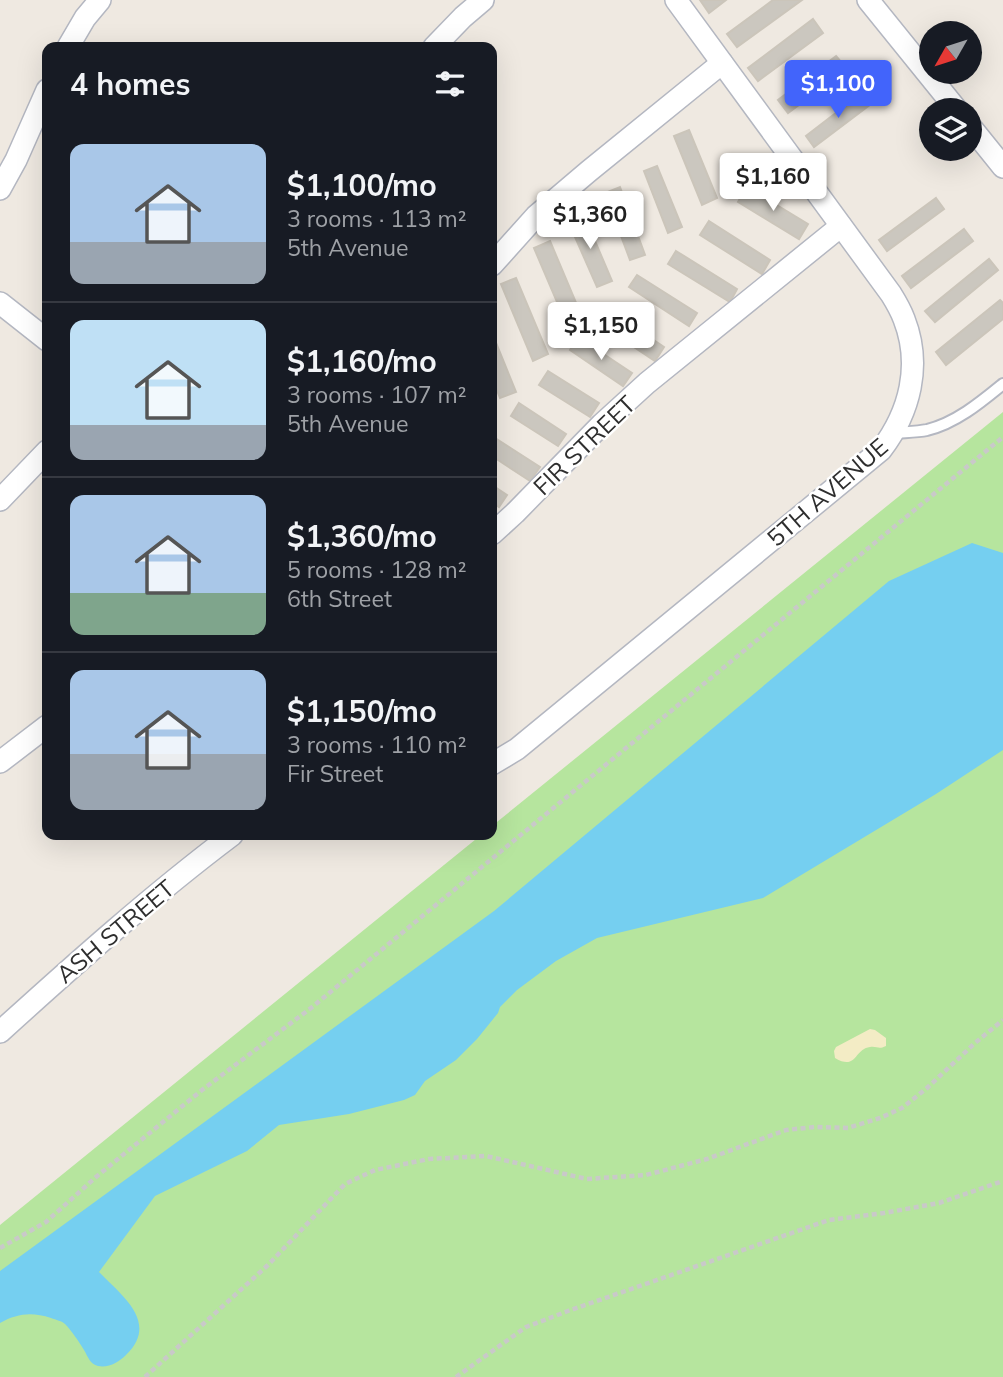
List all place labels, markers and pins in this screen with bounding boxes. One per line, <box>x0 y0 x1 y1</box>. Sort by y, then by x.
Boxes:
pin: $1,100 <box>781 60 895 120</box>
pin: $1,160 <box>716 154 830 213</box>
pin: $1,360 <box>533 191 647 251</box>
pin: $1,150 <box>544 302 658 362</box>

